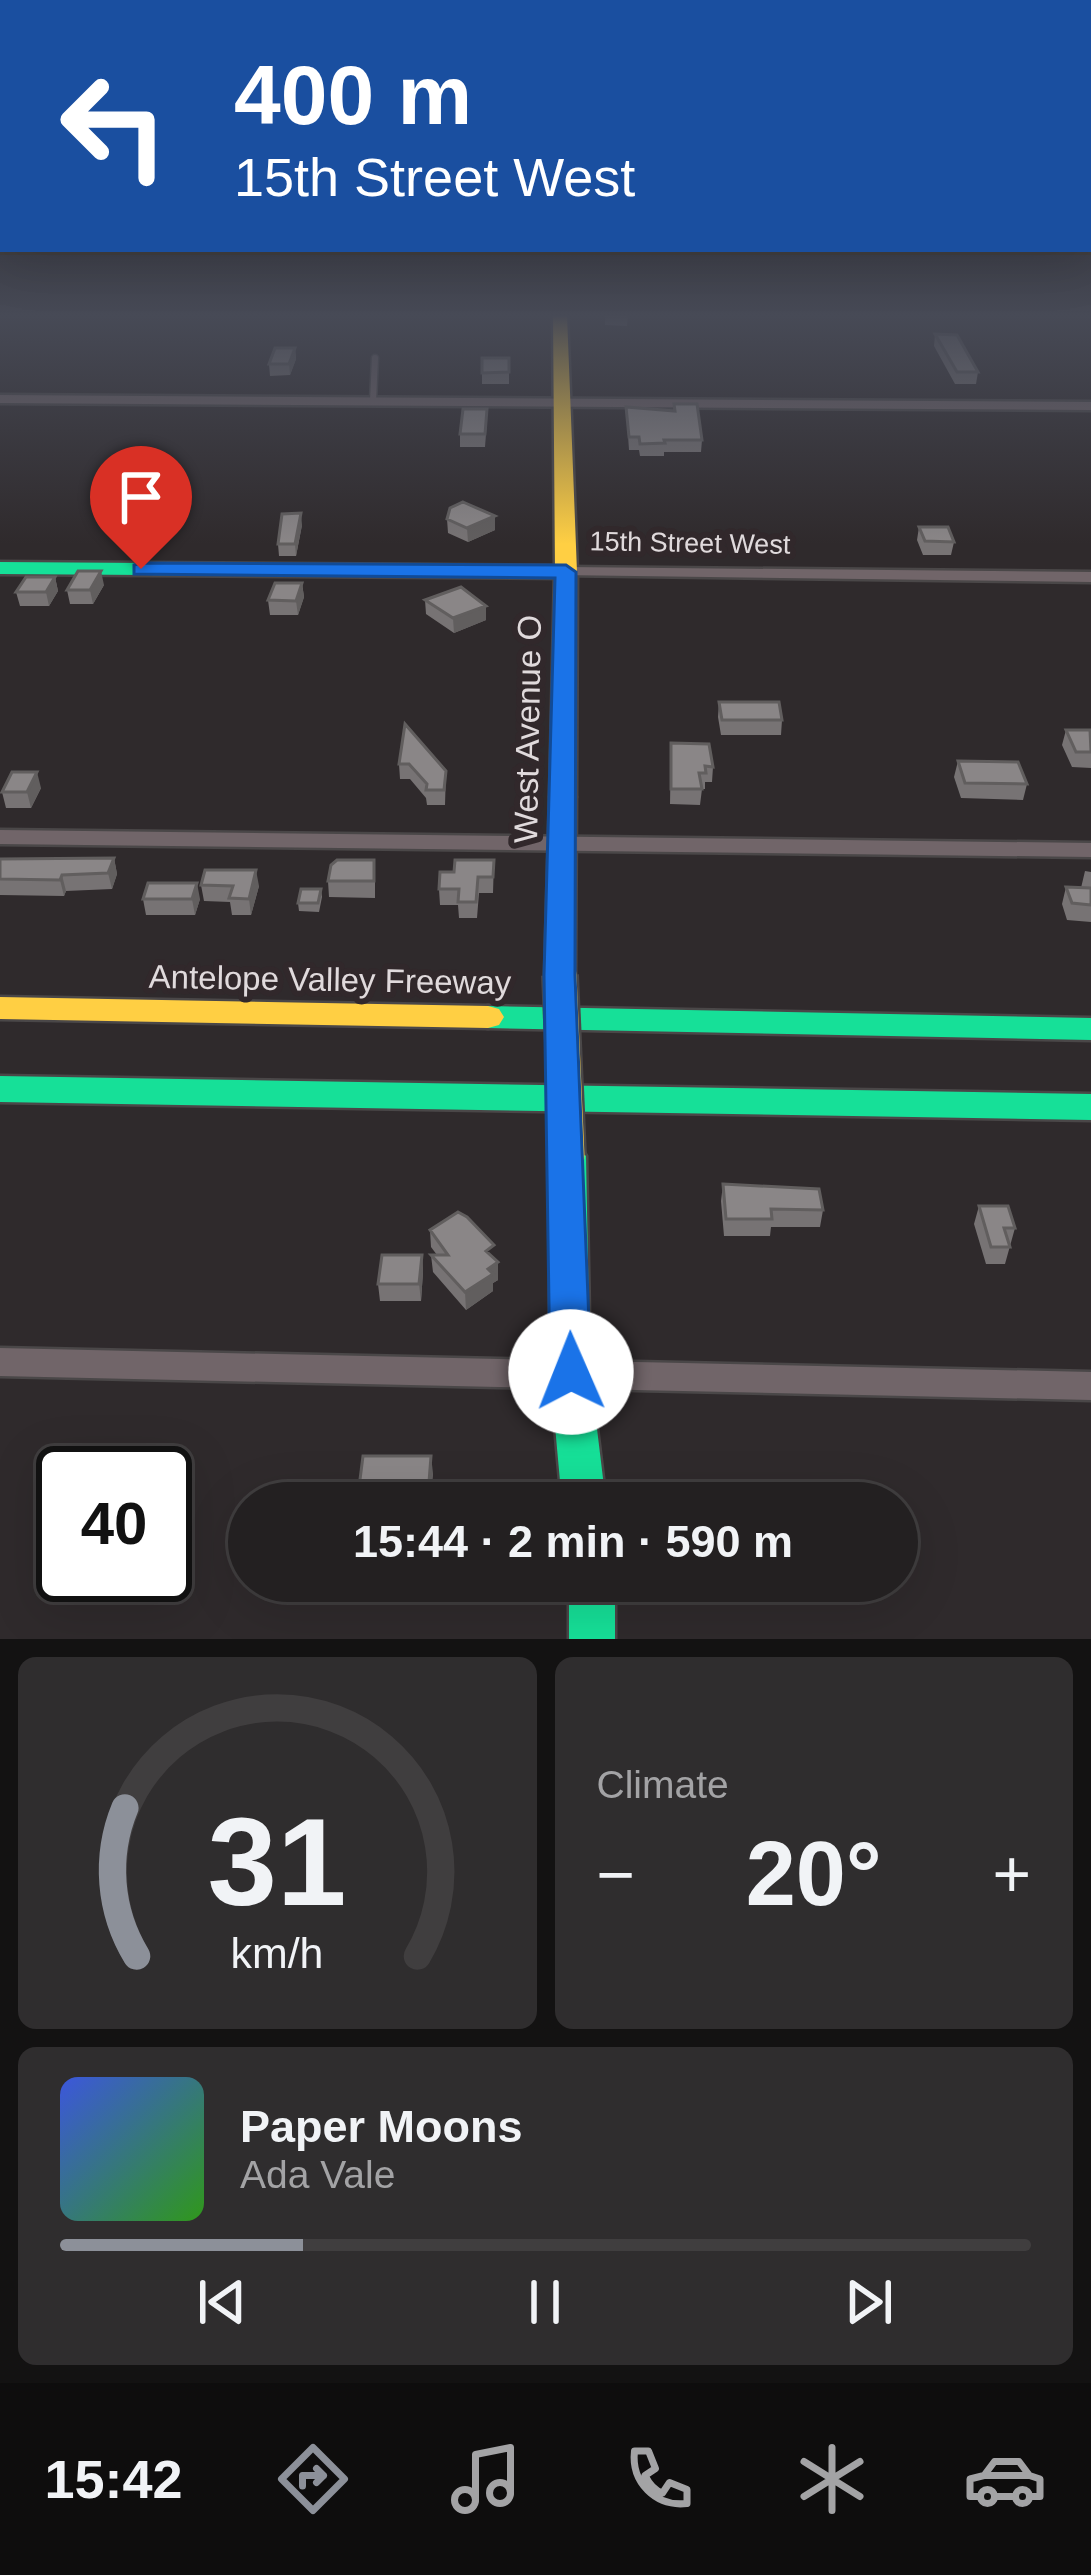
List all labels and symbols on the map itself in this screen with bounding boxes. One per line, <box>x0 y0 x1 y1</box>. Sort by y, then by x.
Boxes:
pin <box>90 446 192 569</box>
street label: 15th Street West <box>589 526 791 560</box>
street label: West Avenue O <box>507 615 548 843</box>
street label: Antelope Valley Freeway <box>148 958 512 1001</box>
position arrow <box>508 1309 634 1435</box>
speed limit sign: 40 <box>36 1446 192 1602</box>

